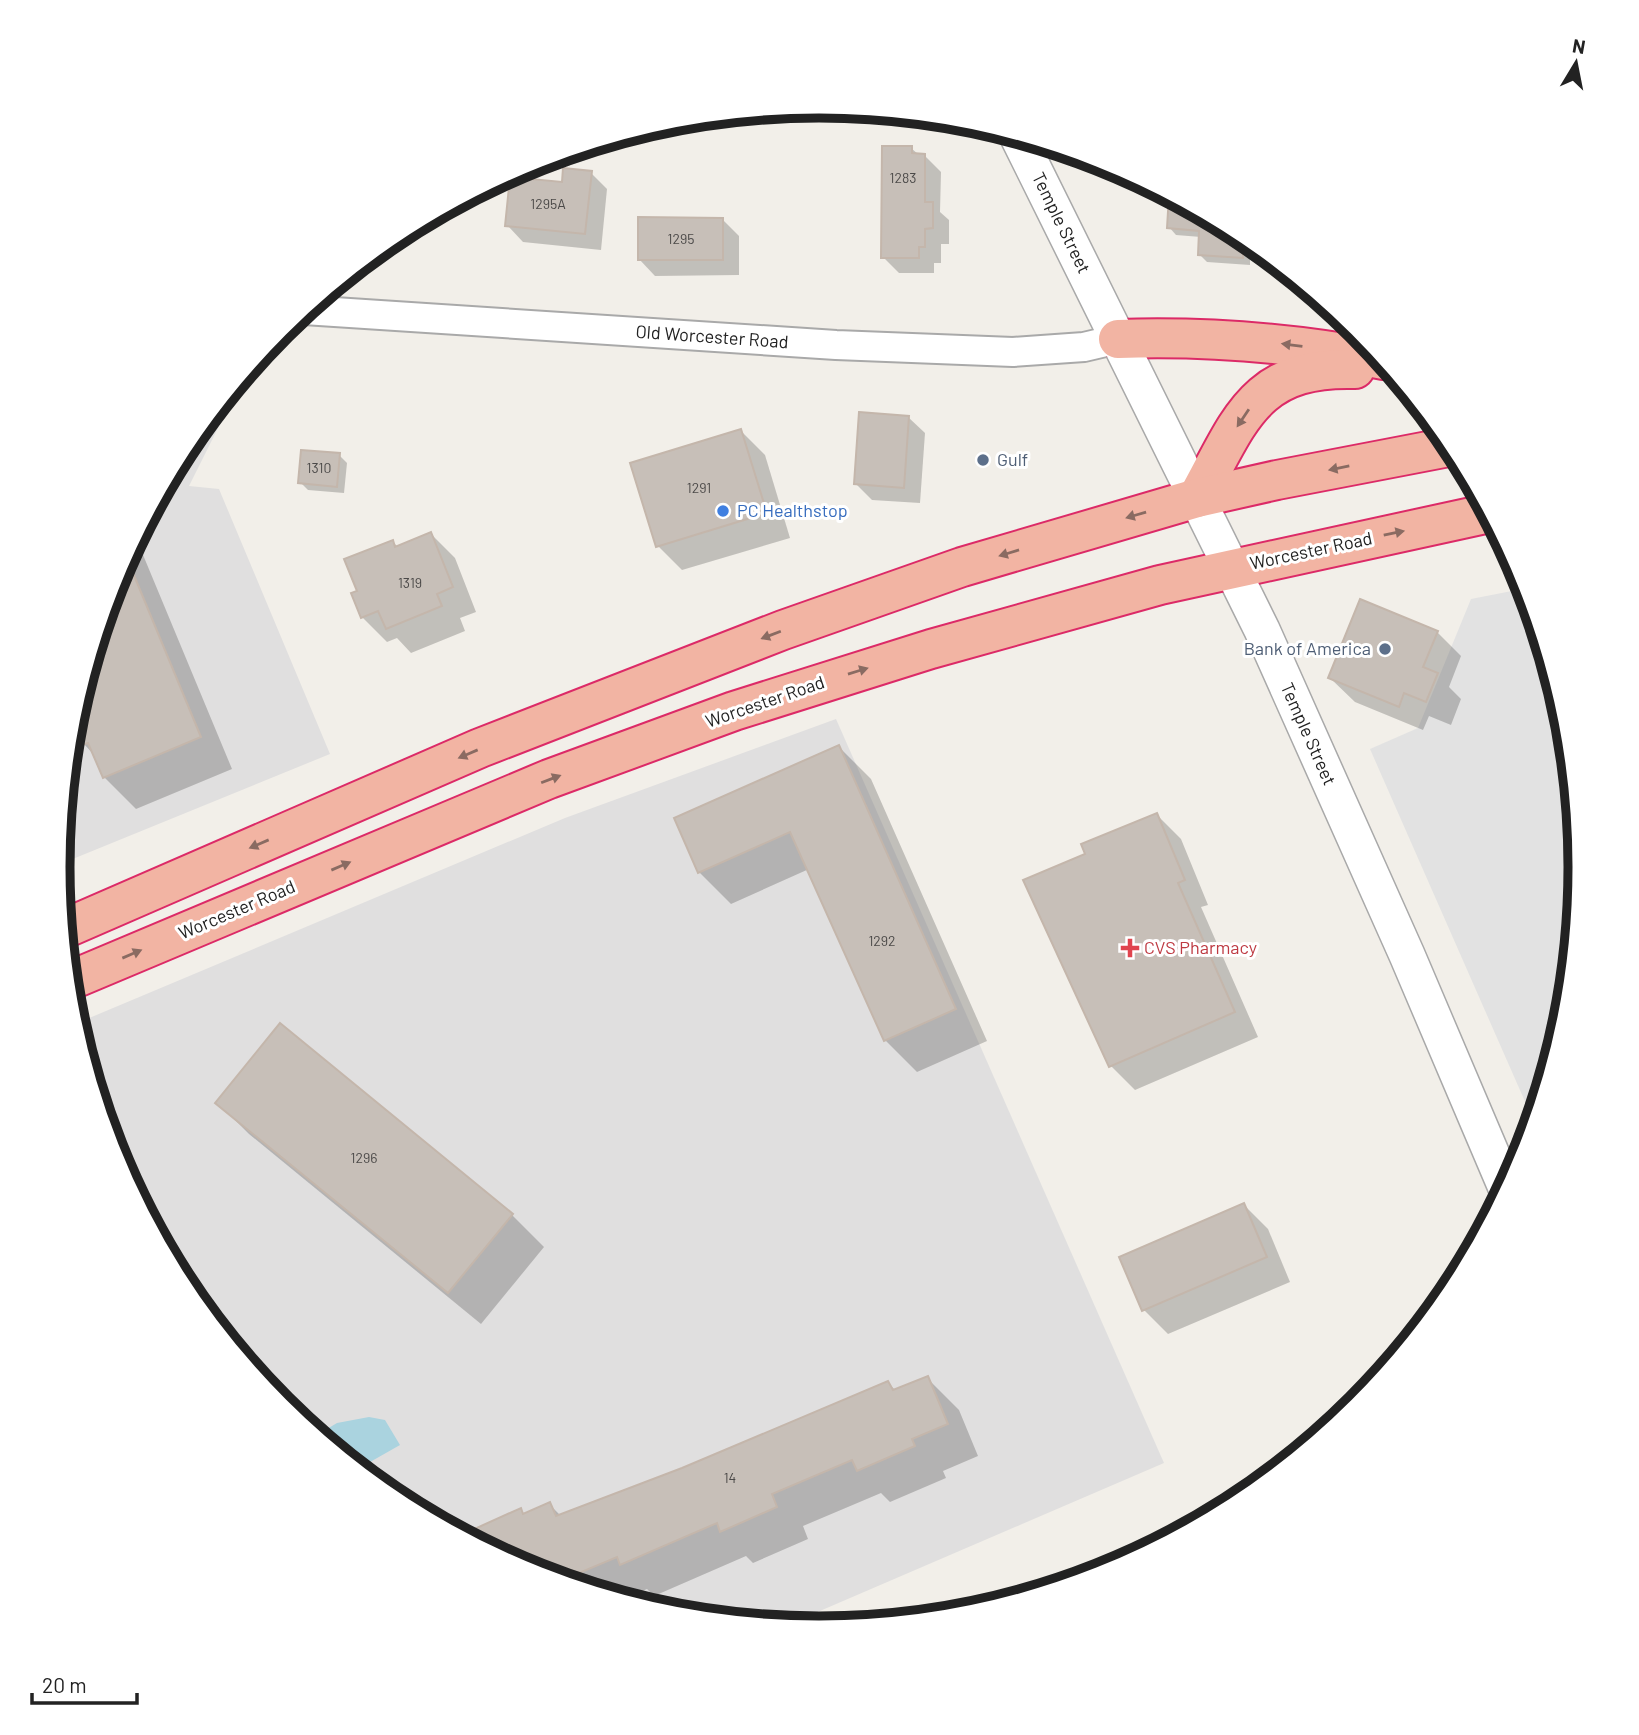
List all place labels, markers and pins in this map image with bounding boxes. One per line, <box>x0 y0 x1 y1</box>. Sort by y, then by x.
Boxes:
place label: Gulf <box>997 448 1028 470</box>
marker: Gulf <box>975 452 991 468</box>
place label: PC Healthstop <box>737 499 848 521</box>
marker: PC Healthstop <box>715 503 731 519</box>
place label: Bank of America <box>1244 637 1371 659</box>
marker: Bank of America <box>1377 641 1393 657</box>
place label: CVS Pharmacy <box>1144 936 1257 958</box>
marker: CVS Pharmacy <box>1122 940 1138 956</box>

